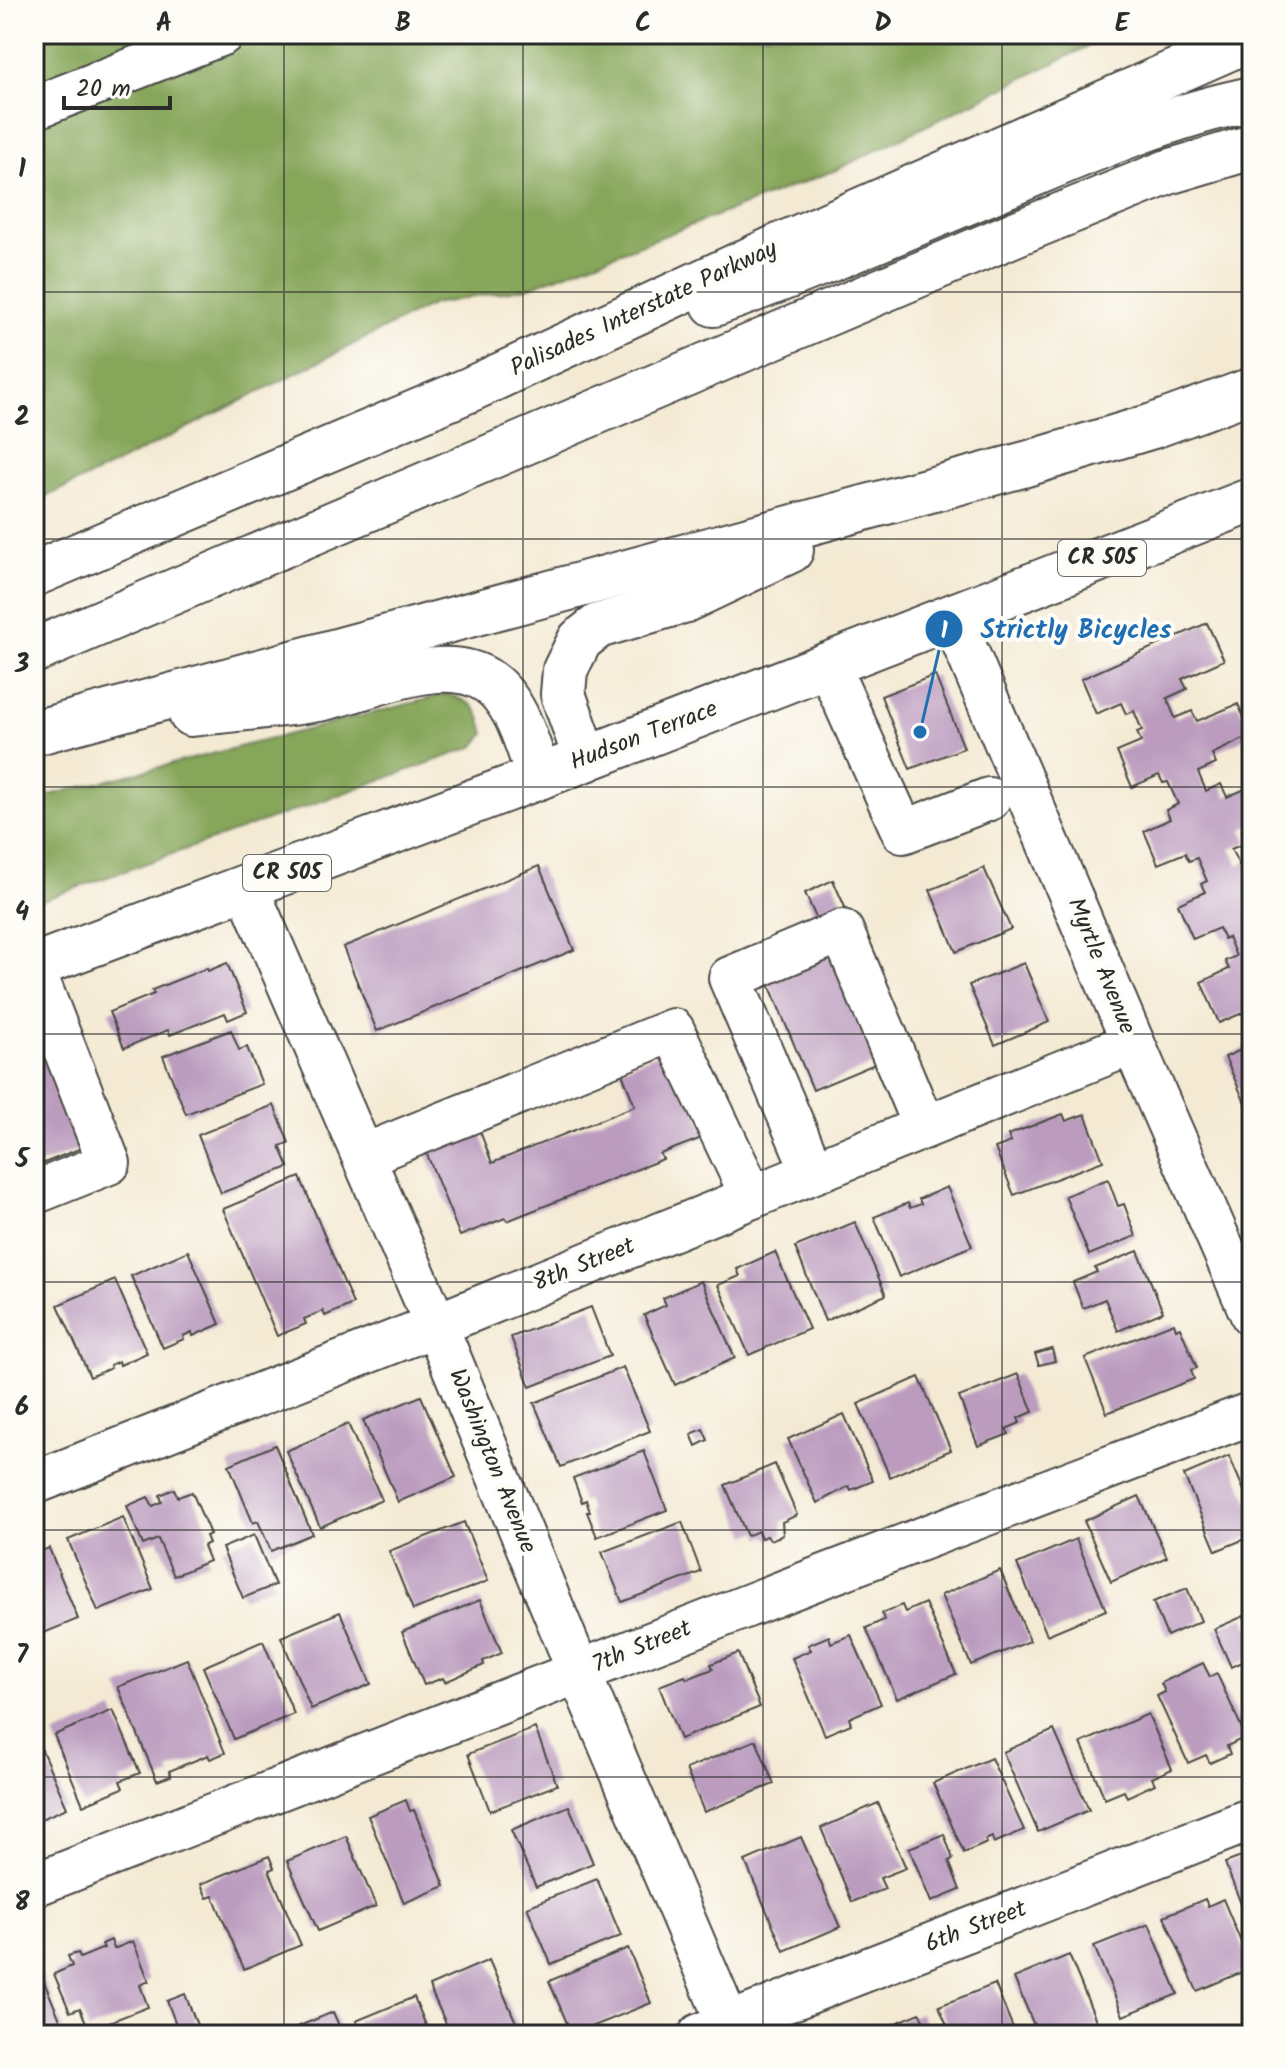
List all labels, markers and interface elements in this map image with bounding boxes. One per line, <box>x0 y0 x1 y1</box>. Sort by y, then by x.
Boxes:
text: A <box>156 3 172 45</box>
text: B <box>395 3 411 45</box>
text: C <box>635 3 651 45</box>
text: D <box>874 3 892 45</box>
text: E <box>1115 3 1131 45</box>
scale bar <box>64 60 170 110</box>
text: 20 m <box>76 70 131 109</box>
text: 1 <box>18 149 26 191</box>
street label: Palisades Interstate Parkway <box>504 230 785 388</box>
text: 2 <box>14 397 30 439</box>
road number: CR 505 <box>1058 540 1146 576</box>
callout: Strictly Bicycles <box>924 604 1187 654</box>
text: Strictly Bicycles <box>981 610 1171 652</box>
text: 1 <box>940 612 948 651</box>
text: 3 <box>14 644 29 686</box>
street label: Hudson Terrace <box>564 690 724 782</box>
road number: CR 505 <box>243 855 331 891</box>
text: 4 <box>15 892 29 934</box>
street label: Myrtle Avenue <box>1056 892 1146 1040</box>
text: 5 <box>14 1139 30 1181</box>
street label: 8th Street <box>527 1227 642 1303</box>
street label: Washington Avenue <box>437 1363 547 1559</box>
text: 6 <box>15 1387 29 1429</box>
street label: 7th Street <box>587 1609 698 1685</box>
text: 7 <box>16 1635 29 1677</box>
text: 8 <box>14 1882 30 1924</box>
street label: 6th Street <box>920 1890 1033 1964</box>

